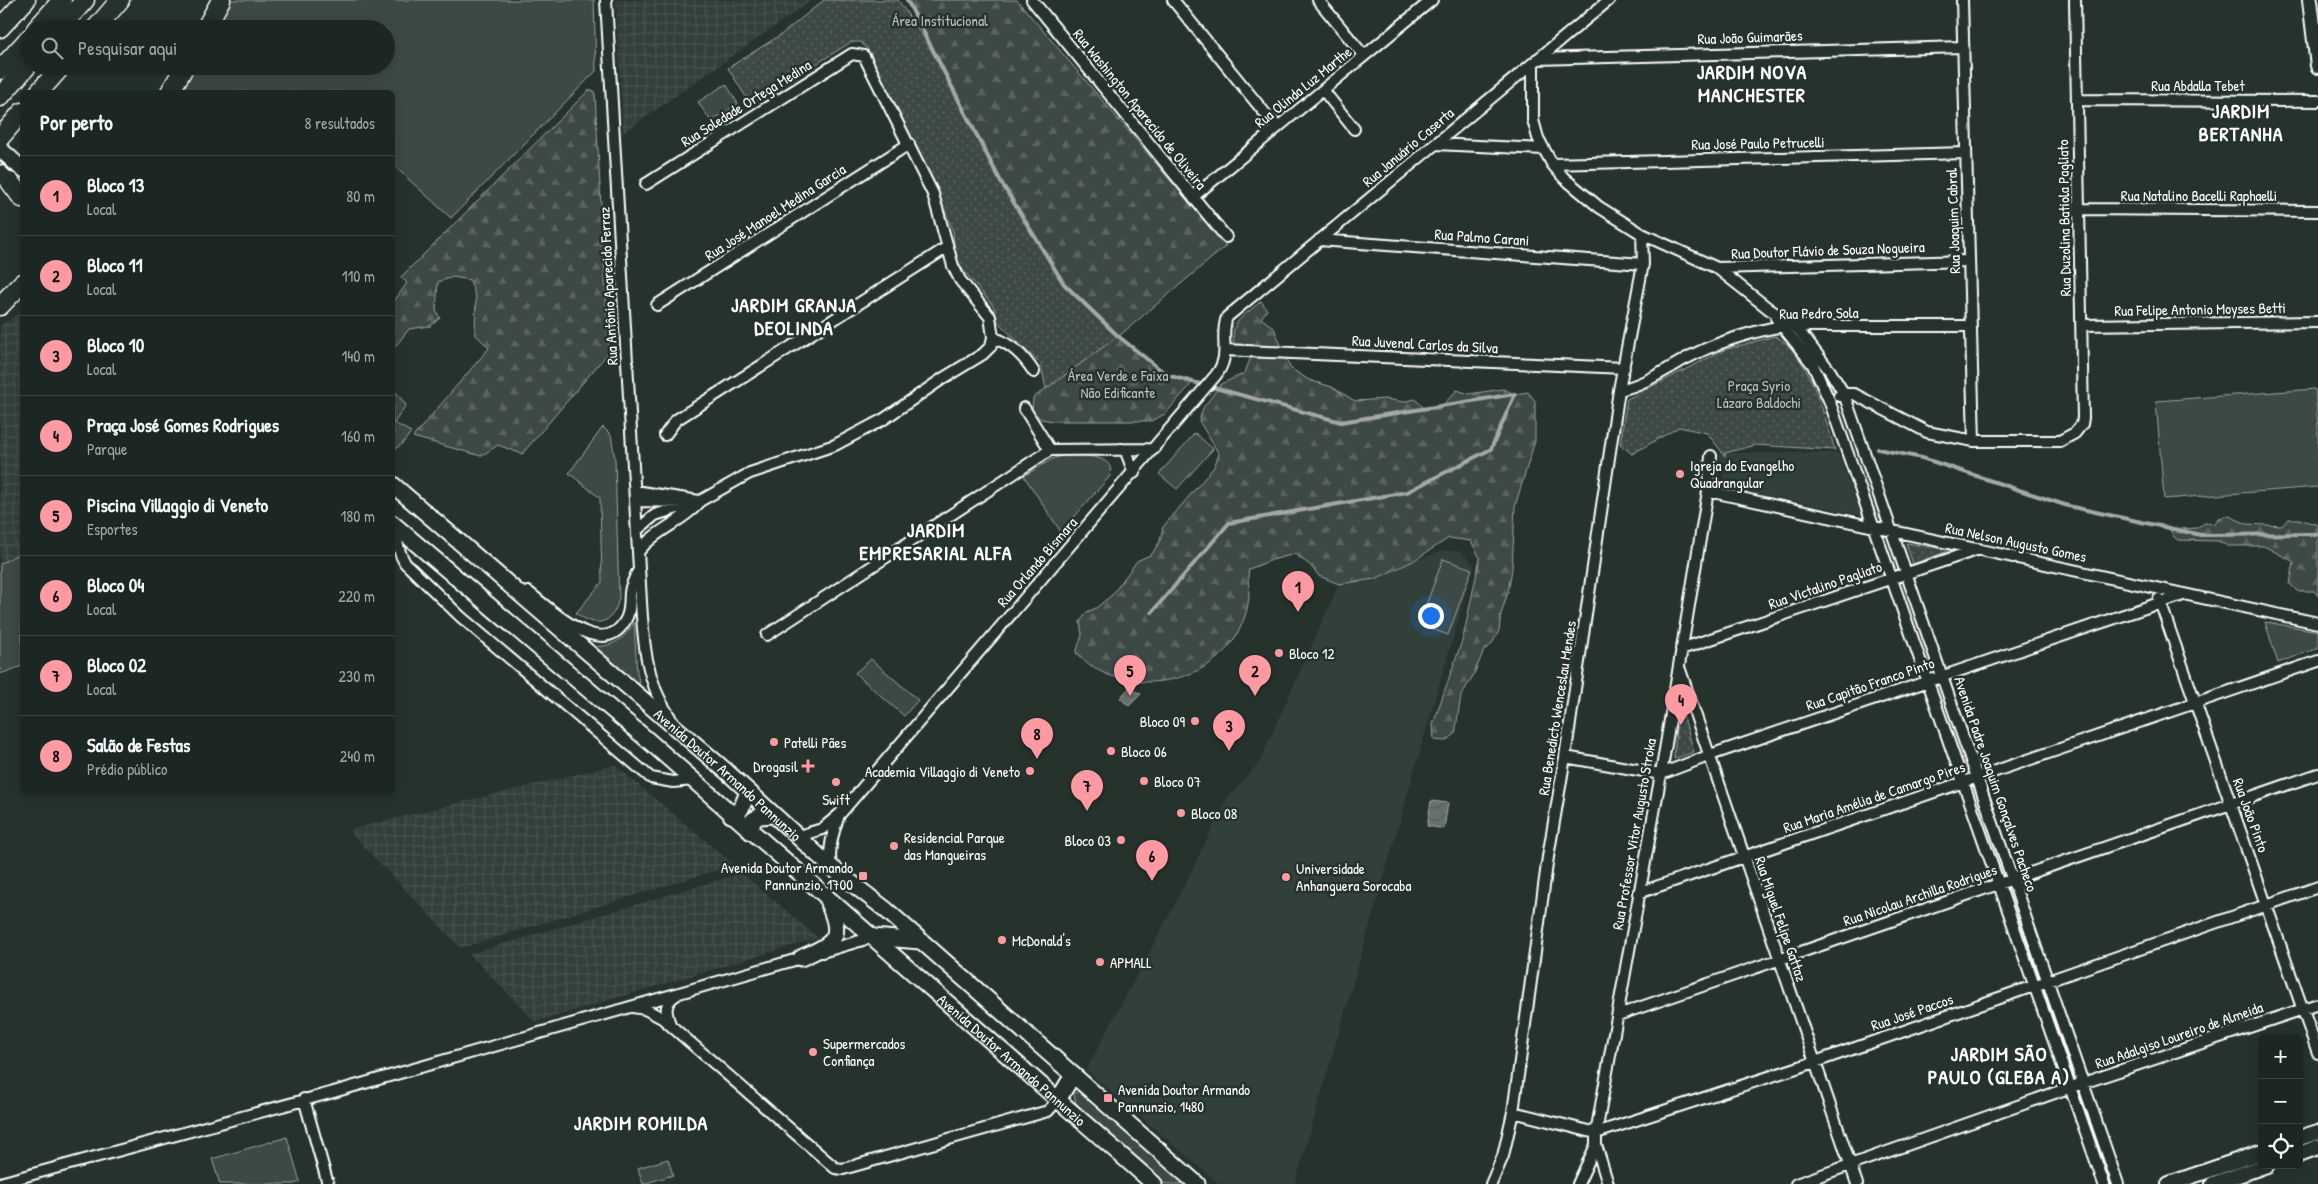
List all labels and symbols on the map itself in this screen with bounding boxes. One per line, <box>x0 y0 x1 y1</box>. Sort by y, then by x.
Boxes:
park label: Área Institucional <box>892 10 988 31</box>
street label: Rua Washington Aparecido de Oliveira <box>1068 24 1212 194</box>
street label: Rua João Guimarães <box>1697 25 1803 49</box>
street label: Rua Olinda Luz Marthe <box>1250 41 1356 133</box>
street label: Rua Soledade Ortega Medina <box>677 54 815 152</box>
district label: JARDIM NOVA MANCHESTER <box>1697 58 1807 108</box>
street label: Rua Abdalla Tebet <box>2151 75 2246 96</box>
district label: JARDIM BERTANHA <box>2199 97 2283 147</box>
street label: Rua Januário Caserta <box>1358 102 1458 192</box>
street label: Rua José Paulo Petrucelli <box>1691 131 1825 155</box>
street label: Rua Duzolina Batiola Pagliato <box>2052 139 2076 297</box>
street label: Rua José Manoel Medina Garcia <box>700 158 850 265</box>
street label: Rua Joaquim Cabral <box>1941 168 1965 274</box>
street label: Rua Natalino Bacelli Raphaelli <box>2121 185 2277 206</box>
street label: Rua Antônio Aparecido Ferraz <box>593 206 623 366</box>
street label: Rua Palmo Carani <box>1434 223 1530 251</box>
street label: Rua Doutor Flávio de Souza Nogueira <box>1731 236 1925 264</box>
district label: JARDIM GRANJA DEOLINDA <box>731 291 857 341</box>
street label: Rua Felipe Antonio Moyses Betti <box>2114 297 2286 321</box>
street label: Rua Pedro Sola <box>1779 302 1859 324</box>
street label: Rua Juvenal Carlos da Silva <box>1351 330 1499 358</box>
park label: Área Verde e Faixa Não Edificante <box>1068 365 1168 403</box>
park label: Praça Syrio Lázaro Baldochi <box>1717 375 1801 413</box>
place label: Igreja do Evangelho Quadrangular <box>1690 455 1794 493</box>
marker: Igreja do Evangelho Quadrangular <box>1674 468 1686 480</box>
street label: Rua Orlando Bismara <box>992 512 1082 611</box>
district label: JARDIM EMPRESARIAL ALFA <box>859 516 1013 566</box>
street label: Rua Nelson Augusto Gomes <box>1944 517 2089 567</box>
street label: Rua Victalino Pagliato <box>1766 556 1884 614</box>
pin: 1 <box>1282 571 1314 612</box>
your location <box>1418 603 1444 629</box>
street label: Rua Benedicto Wenceslau Mendes <box>1533 619 1581 797</box>
place label: Bloco 12 <box>1289 643 1334 664</box>
marker: Bloco 12 <box>1273 647 1285 659</box>
street label: Rua Capitão Franco Pinto <box>1803 652 1937 716</box>
pin: 5 <box>1114 655 1146 696</box>
pin: 2 <box>1239 655 1271 696</box>
street label: Avenida Padre Joaquim Gonçalves Pacheco <box>1949 674 2043 894</box>
pin: 4 <box>1665 684 1697 725</box>
street label: Avenida Doutor Armando Pannunzio <box>649 703 806 846</box>
pin: 3 <box>1213 710 1245 751</box>
place label: Bloco 09 <box>1140 711 1185 732</box>
marker: Bloco 09 <box>1189 715 1201 727</box>
pin: 8 <box>1021 718 1053 759</box>
place label: Patelli Pães <box>784 732 847 753</box>
marker: Patelli Pães <box>768 736 780 748</box>
street label: Rua Professor Vitor Augusto Stroka <box>1607 737 1661 931</box>
place label: Bloco 06 <box>1121 741 1167 762</box>
marker: Bloco 06 <box>1105 745 1117 757</box>
place label: Drogasil <box>753 756 798 777</box>
street label: Rua Maria Amélia de Camargo Pires <box>1780 756 1968 838</box>
marker: Drogasil <box>802 760 814 772</box>
place label: Academia Villaggio di Veneto <box>865 761 1020 782</box>
marker: Academia Villaggio di Veneto <box>1024 765 1036 777</box>
pin: 7 <box>1071 770 1103 811</box>
place label: Bloco 07 <box>1154 771 1201 792</box>
marker: Bloco 07 <box>1138 775 1150 787</box>
street label: Rua João Pinto <box>2228 775 2274 855</box>
marker: Swift <box>830 776 842 788</box>
place label: Swift <box>822 789 851 810</box>
place label: Bloco 08 <box>1191 803 1237 824</box>
marker: Bloco 08 <box>1175 807 1187 819</box>
place label: Residencial Parque das Mangueiras <box>904 827 1005 865</box>
place label: Bloco 03 <box>1065 830 1111 851</box>
marker: Bloco 03 <box>1115 834 1127 846</box>
marker: Residencial Parque das Mangueiras <box>888 840 900 852</box>
pin: 6 <box>1136 840 1168 881</box>
street label: Rua Miguel Felipe Gattaz <box>1750 854 1812 985</box>
place label: Avenida Doutor Armando Pannunzio, 1700 <box>721 857 853 895</box>
place label: Universidade Anhanguera Sorocaba <box>1296 858 1411 896</box>
street label: Rua Nicolau Archilla Rodrigues <box>1840 859 2000 931</box>
marker: Avenida Doutor Armando Pannunzio, 1700 <box>857 870 869 882</box>
marker: Universidade Anhanguera Sorocaba <box>1280 871 1292 883</box>
place label: McDonald's <box>1012 930 1071 951</box>
marker: McDonald's <box>996 934 1008 946</box>
place label: APMALL <box>1110 952 1152 973</box>
marker: APMALL <box>1094 956 1106 968</box>
street label: Rua José Paccos <box>1868 988 1956 1036</box>
street label: Avenida Doutor Armando Pannunzio <box>933 989 1091 1130</box>
street label: Rua Adalgiso Loureiro de Almeida <box>2092 996 2266 1074</box>
place label: Supermercados Confiança <box>823 1033 906 1071</box>
district label: JARDIM SÃO PAULO (GLEBA A) <box>1928 1040 2070 1090</box>
marker: Supermercados Confiança <box>807 1046 819 1058</box>
place label: Avenida Doutor Armando Pannunzio, 1480 <box>1118 1079 1250 1117</box>
marker: Avenida Doutor Armando Pannunzio, 1480 <box>1102 1092 1114 1104</box>
district label: JARDIM ROMILDA <box>574 1109 708 1136</box>

